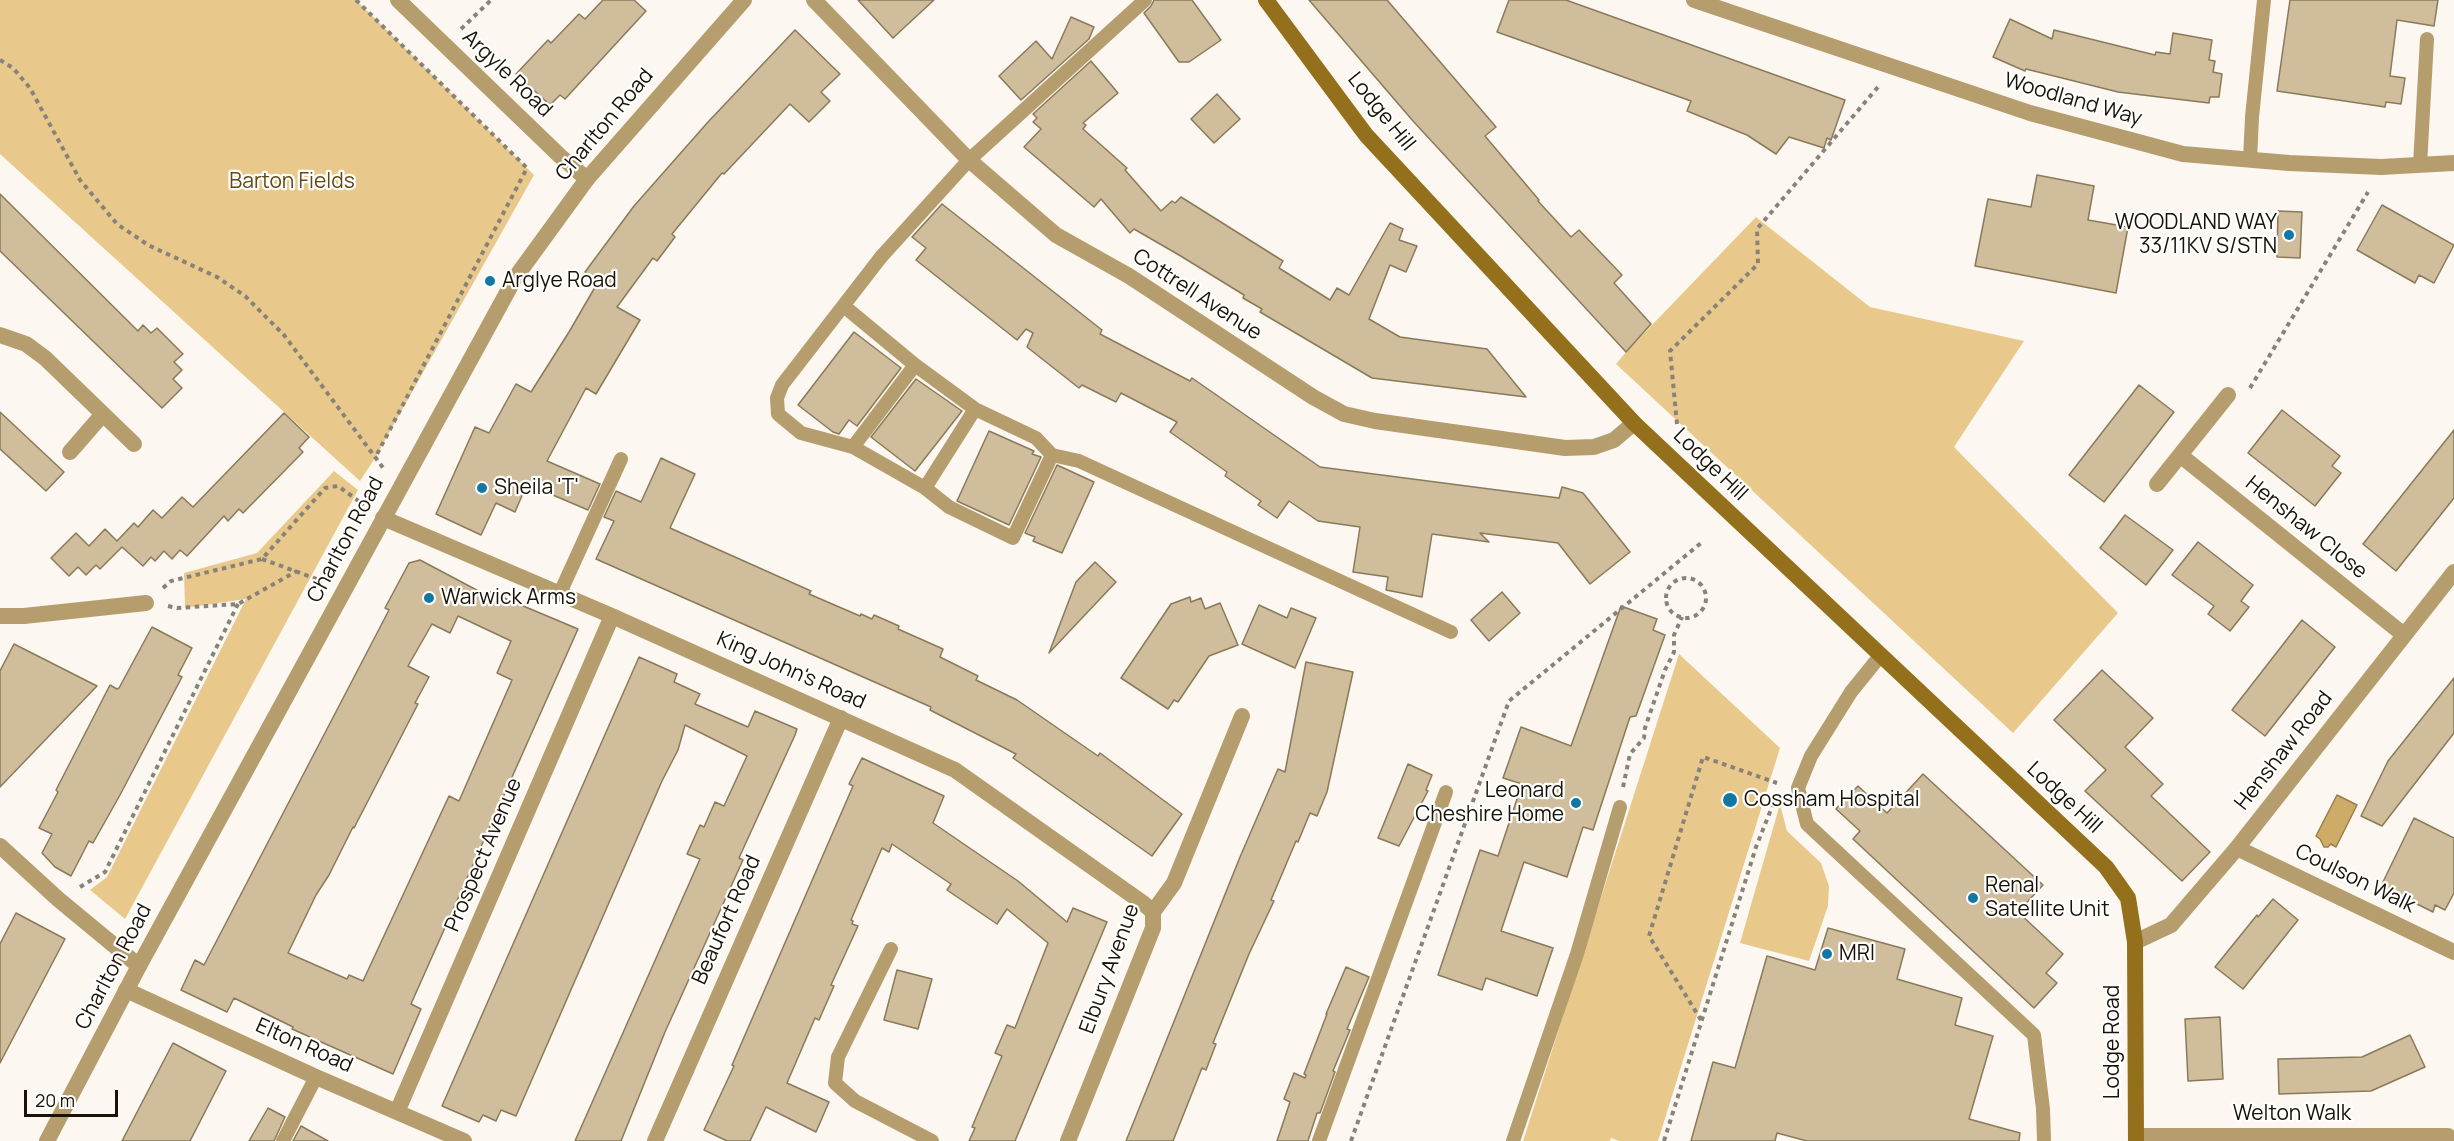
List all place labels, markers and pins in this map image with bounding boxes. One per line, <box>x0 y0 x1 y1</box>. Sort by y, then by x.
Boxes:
place label: WOODLAND WAY 33/11KV S/STN <box>2115 210 2277 260</box>
marker: WOODLAND WAY 33/11KV S/STN <box>2282 228 2296 242</box>
place label: Arglye Road <box>502 268 617 294</box>
marker: Arglye Road <box>483 274 497 288</box>
place label: Sheila 'T' <box>494 475 579 501</box>
marker: Sheila 'T' <box>475 481 489 495</box>
place label: Warwick Arms <box>441 585 576 611</box>
marker: Warwick Arms <box>422 591 436 605</box>
place label: Leonard Cheshire Home <box>1415 778 1564 828</box>
place label: Cossham Hospital <box>1744 787 1920 813</box>
marker: Cossham Hospital <box>1721 791 1739 809</box>
marker: Leonard Cheshire Home <box>1569 796 1583 810</box>
place label: Renal Satellite Unit <box>1985 873 2110 923</box>
marker: Renal Satellite Unit <box>1966 891 1980 905</box>
place label: MRI <box>1839 941 1875 967</box>
marker: MRI <box>1820 947 1834 961</box>

